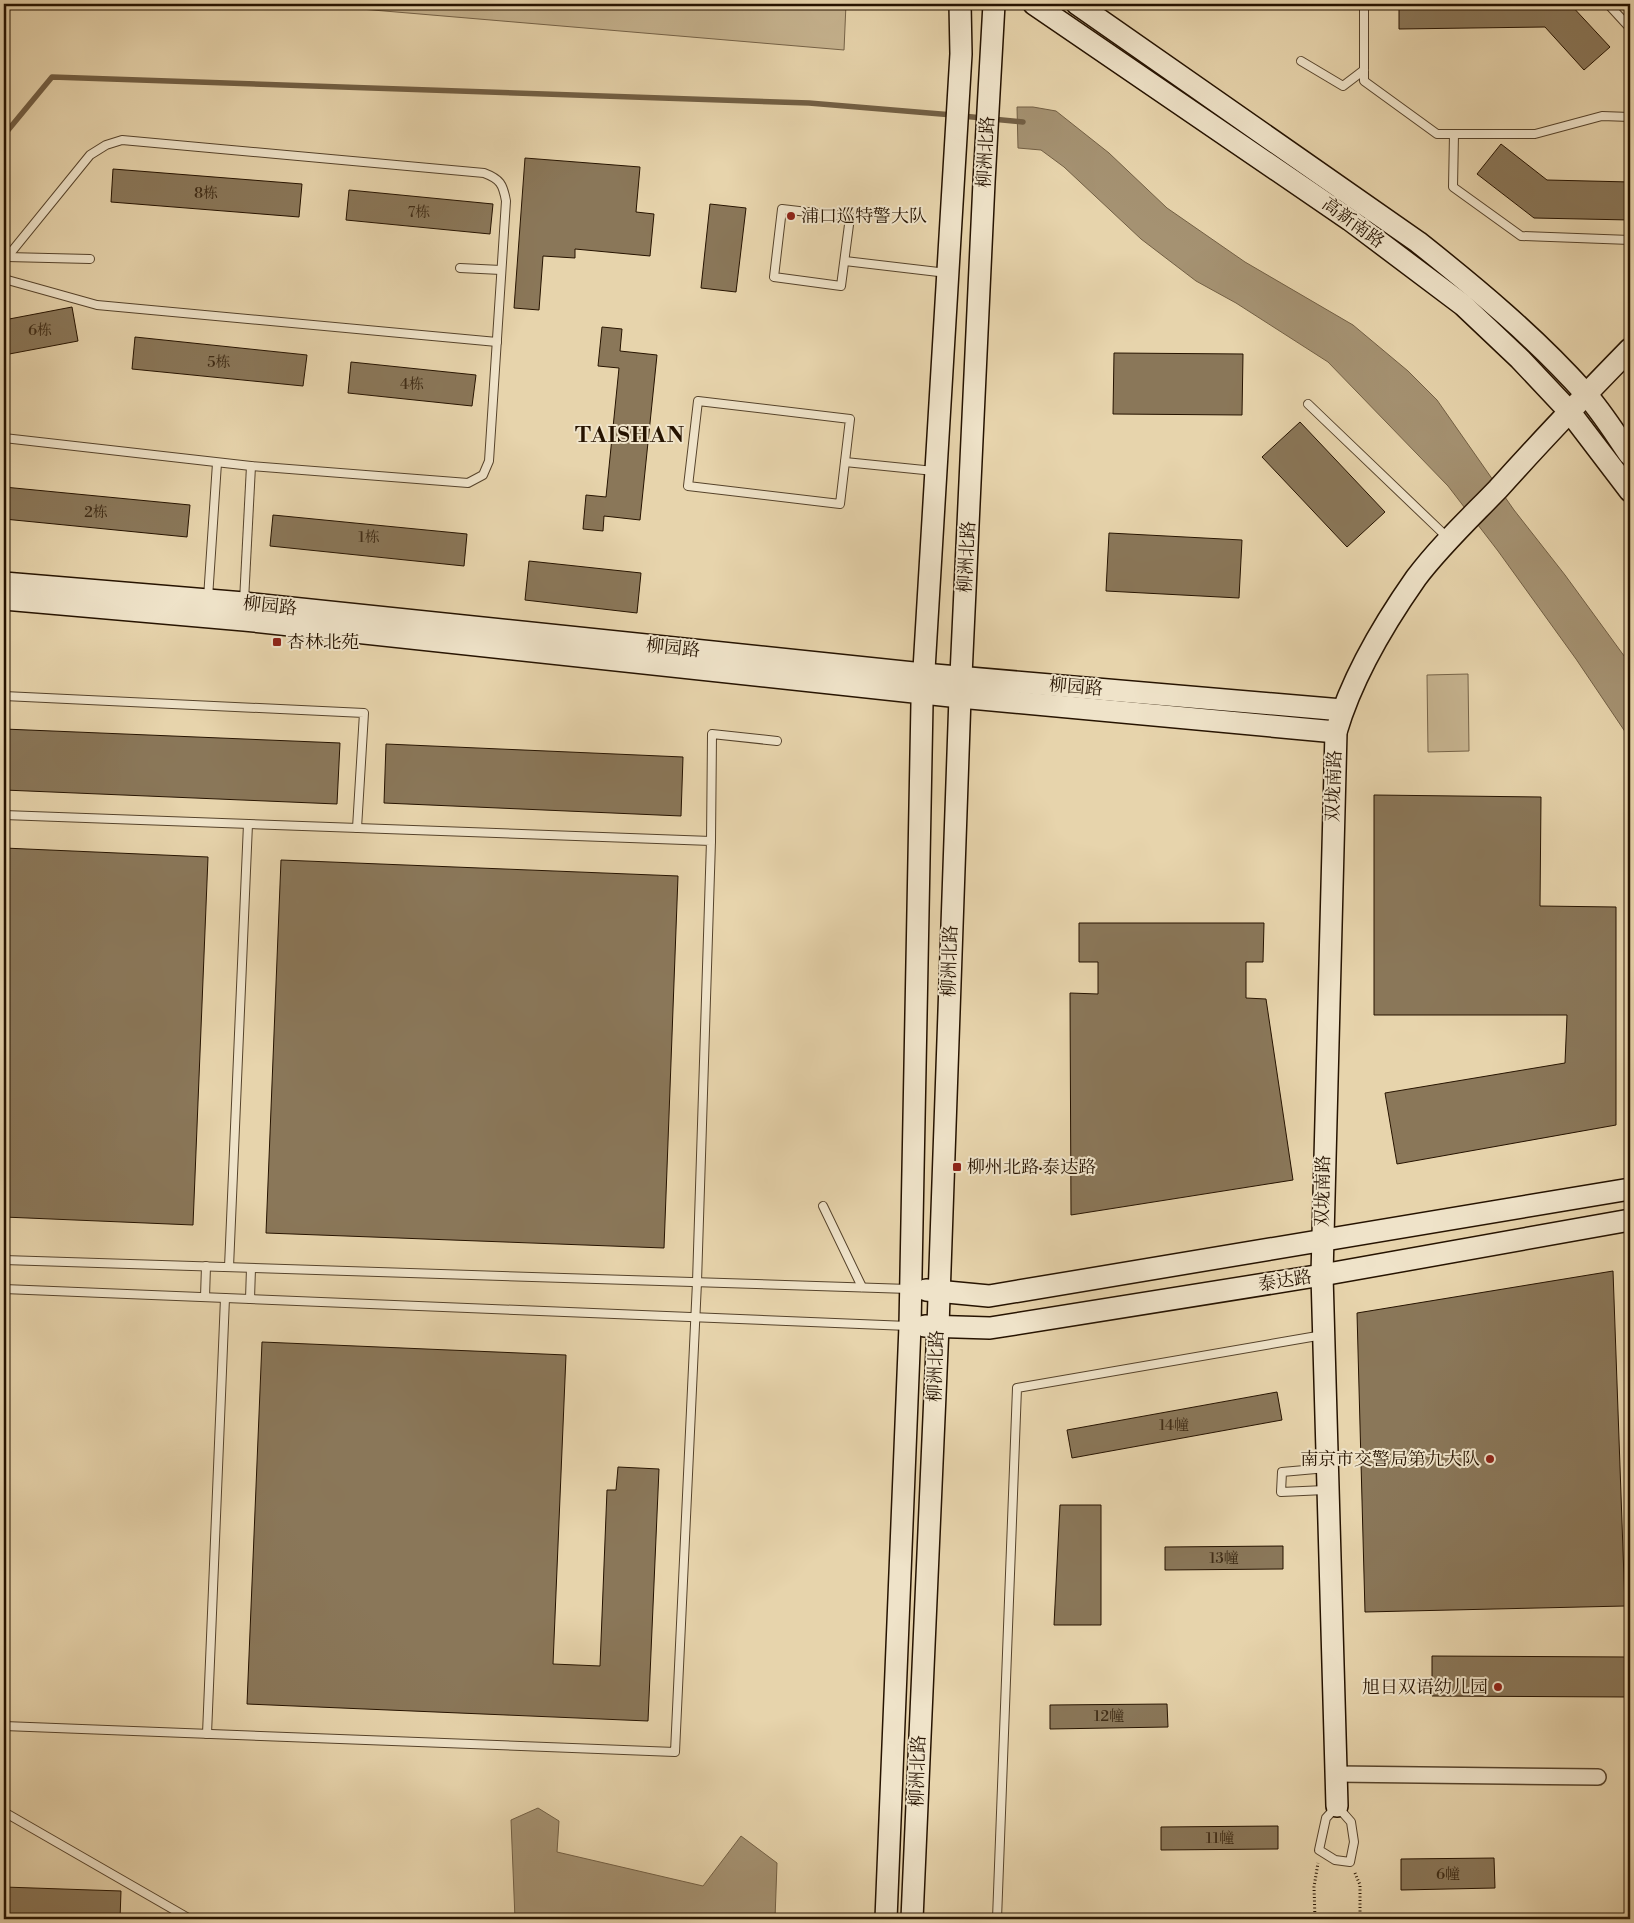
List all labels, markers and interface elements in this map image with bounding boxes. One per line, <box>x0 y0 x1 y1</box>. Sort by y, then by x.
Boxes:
street label: 柳洲北路 <box>973 115 999 189</box>
house number: 8栋 <box>194 184 218 203</box>
street label: 高新南路 <box>1317 193 1389 253</box>
house number: 7栋 <box>408 203 430 222</box>
place label: 浦口巡特警大队 <box>801 205 927 228</box>
marker: 浦口巡特警大队 <box>785 210 797 222</box>
house number: 6栋 <box>28 321 52 340</box>
house number: 5栋 <box>207 353 231 372</box>
house number: 4栋 <box>400 375 424 394</box>
district label: TAISHAN <box>575 422 685 449</box>
house number: 2栋 <box>84 503 108 522</box>
street label: 柳洲北路 <box>954 520 980 594</box>
house number: 1栋 <box>358 528 380 547</box>
street label: 柳园路 <box>242 592 298 620</box>
place label: 杏林北苑 <box>287 631 359 654</box>
street label: 柳园路 <box>645 634 701 662</box>
marker: 杏林北苑 <box>271 636 283 648</box>
street label: 柳园路 <box>1048 673 1104 701</box>
street label: 双垅南路 <box>1321 750 1347 822</box>
street label: 柳洲北路 <box>937 925 963 997</box>
street label: 双垅南路 <box>1311 1155 1335 1227</box>
place label: 柳州北路·泰达路 <box>967 1156 1096 1179</box>
marker: 柳州北路·泰达路 <box>951 1161 963 1173</box>
street label: 泰达路 <box>1257 1265 1313 1297</box>
street label: 柳洲北路 <box>923 1330 949 1402</box>
house number: 14幢 <box>1159 1416 1189 1435</box>
place label: 南京市交警局第九大队 <box>1300 1448 1480 1471</box>
marker: 南京市交警局第九大队 <box>1484 1453 1496 1465</box>
house number: 13幢 <box>1209 1549 1239 1568</box>
place label: 旭日双语幼儿园 <box>1362 1676 1488 1699</box>
marker: 旭日双语幼儿园 <box>1492 1681 1504 1693</box>
house number: 12幢 <box>1094 1707 1124 1726</box>
street label: 柳洲北路 <box>905 1735 931 1807</box>
house number: 11幢 <box>1206 1829 1234 1848</box>
house number: 6幢 <box>1436 1865 1460 1884</box>

